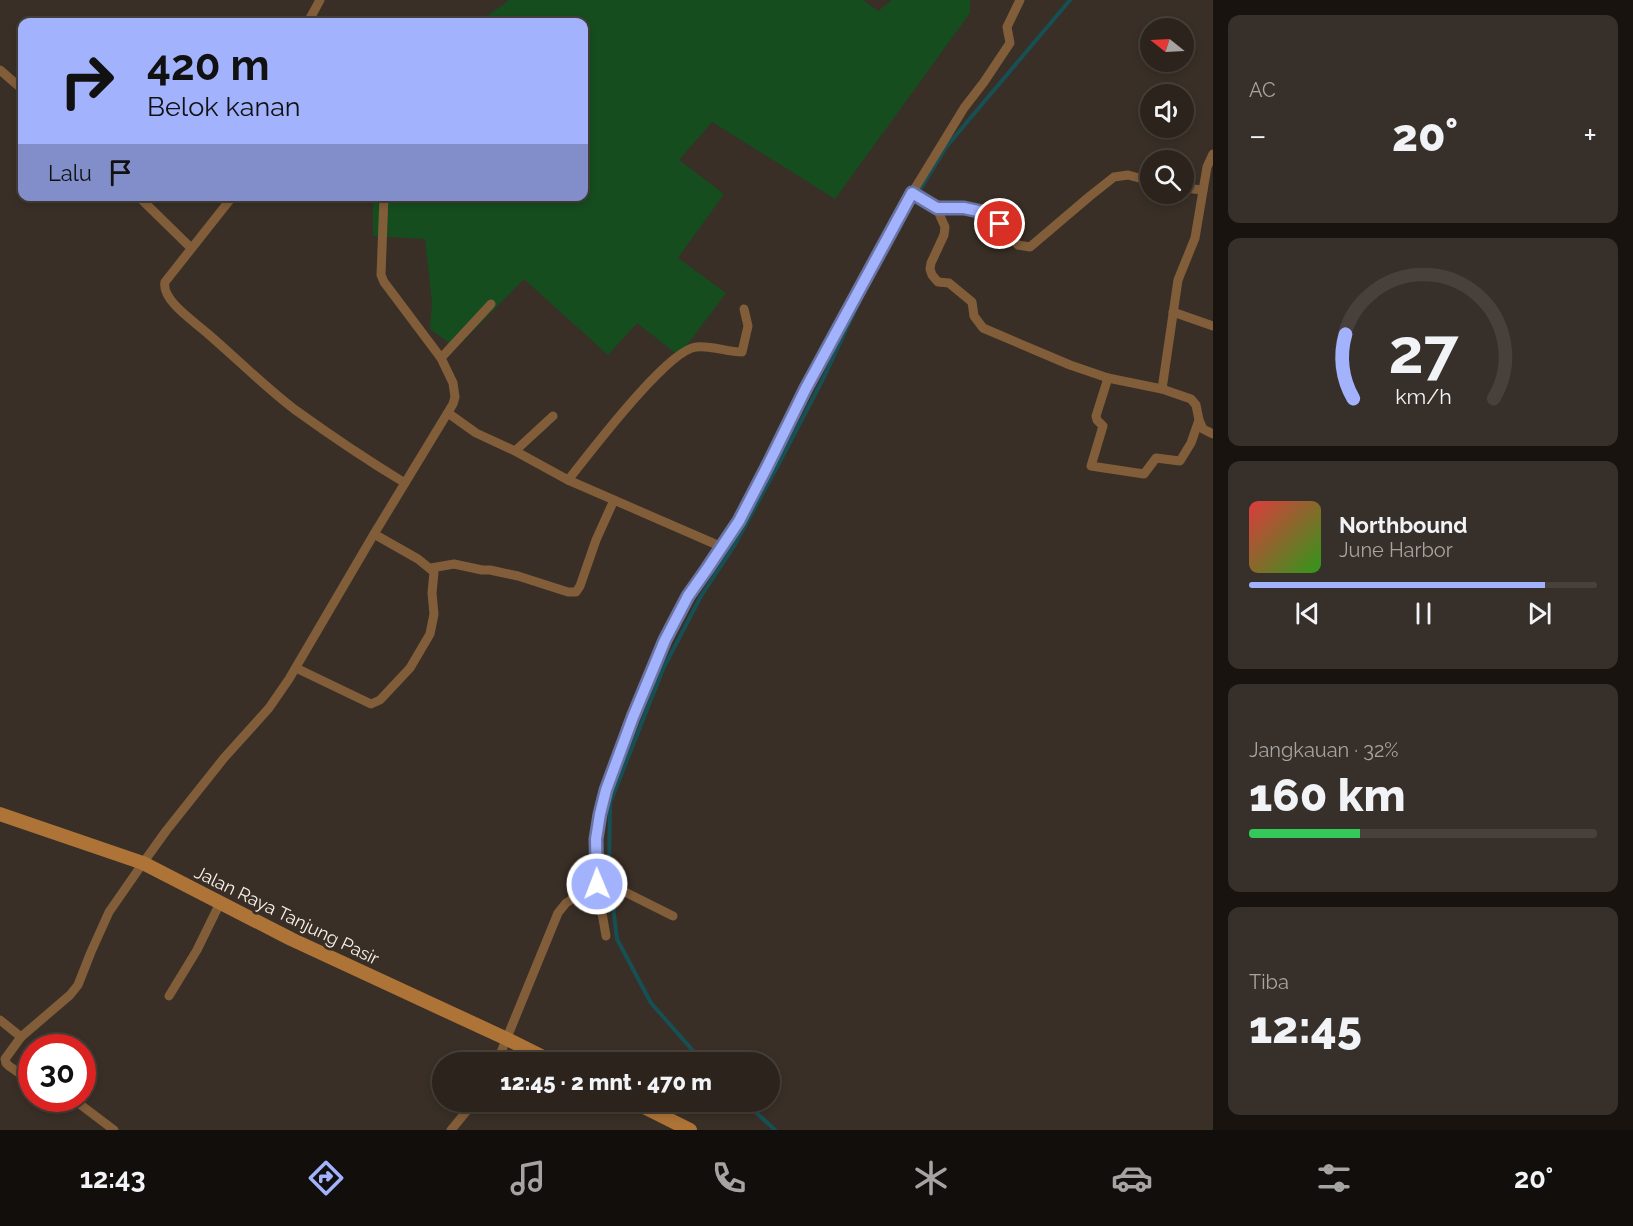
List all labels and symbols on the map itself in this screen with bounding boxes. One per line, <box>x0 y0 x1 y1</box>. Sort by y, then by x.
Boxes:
north arrow <box>1140 18 1194 72</box>
pin <box>974 198 1025 249</box>
position arrow <box>565 852 629 916</box>
street label: Jalan Raya Tanjung Pasir <box>191 861 383 969</box>
speed limit sign: 30 <box>18 1034 96 1112</box>

